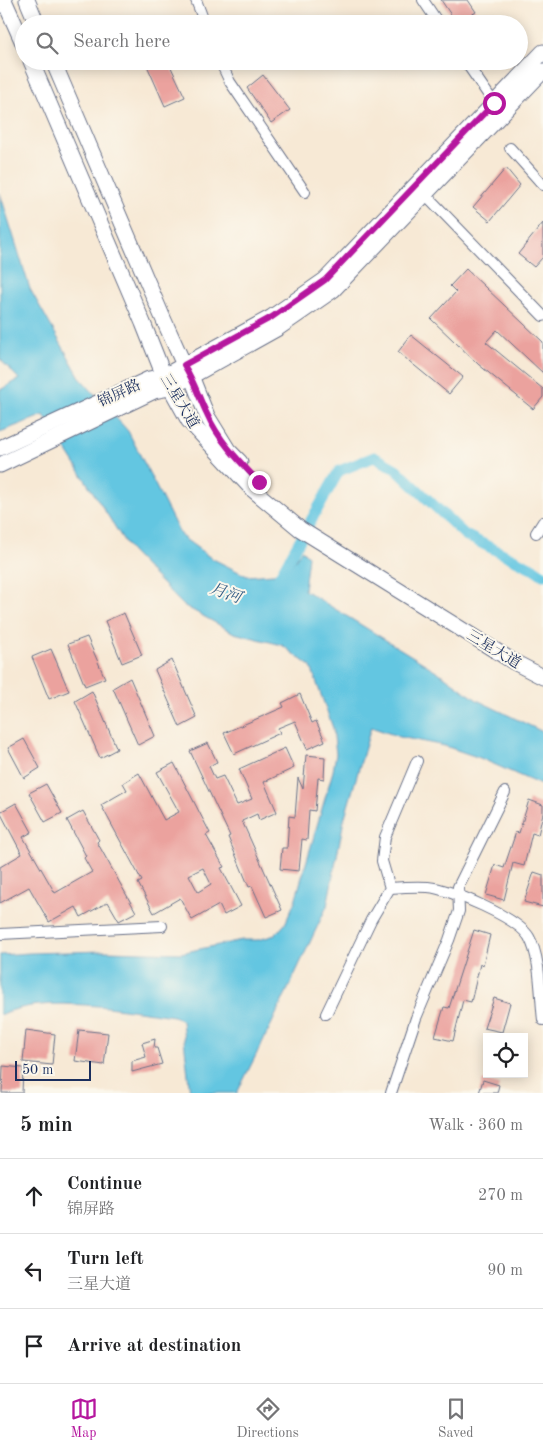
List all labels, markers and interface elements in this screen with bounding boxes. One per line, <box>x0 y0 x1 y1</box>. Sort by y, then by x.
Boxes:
search box <box>15 15 528 70</box>
icon: search <box>33 29 61 57</box>
text: Search here <box>73 33 170 52</box>
route start <box>483 92 506 115</box>
street label: 三星大道 <box>157 371 202 431</box>
street label: 锦屏路 <box>95 376 143 411</box>
route end <box>248 471 271 494</box>
water label: 月河 <box>208 579 247 608</box>
street label: 三星大道 <box>464 627 524 672</box>
map controls <box>483 1033 528 1078</box>
button: locate <box>483 1033 528 1078</box>
scale bar <box>15 1058 91 1081</box>
text: 50 m <box>22 1063 53 1077</box>
text: 5 min <box>20 1115 73 1136</box>
text: Walk · 360 m <box>428 1118 523 1134</box>
text: Continue <box>67 1175 142 1194</box>
icon: ahead <box>20 1182 48 1210</box>
text: 270 m <box>478 1188 523 1204</box>
text: 锦屏路 <box>67 1202 115 1218</box>
text: Turn left <box>67 1250 144 1269</box>
icon: left <box>20 1257 48 1285</box>
text: 90 m <box>487 1263 523 1279</box>
text: 三星大道 <box>67 1277 131 1293</box>
icon: arrive <box>20 1332 48 1360</box>
text: Arrive at destination <box>67 1337 241 1356</box>
tab: Map <box>70 1395 98 1442</box>
tab: Directions <box>237 1395 299 1442</box>
tab: Saved <box>438 1395 473 1442</box>

